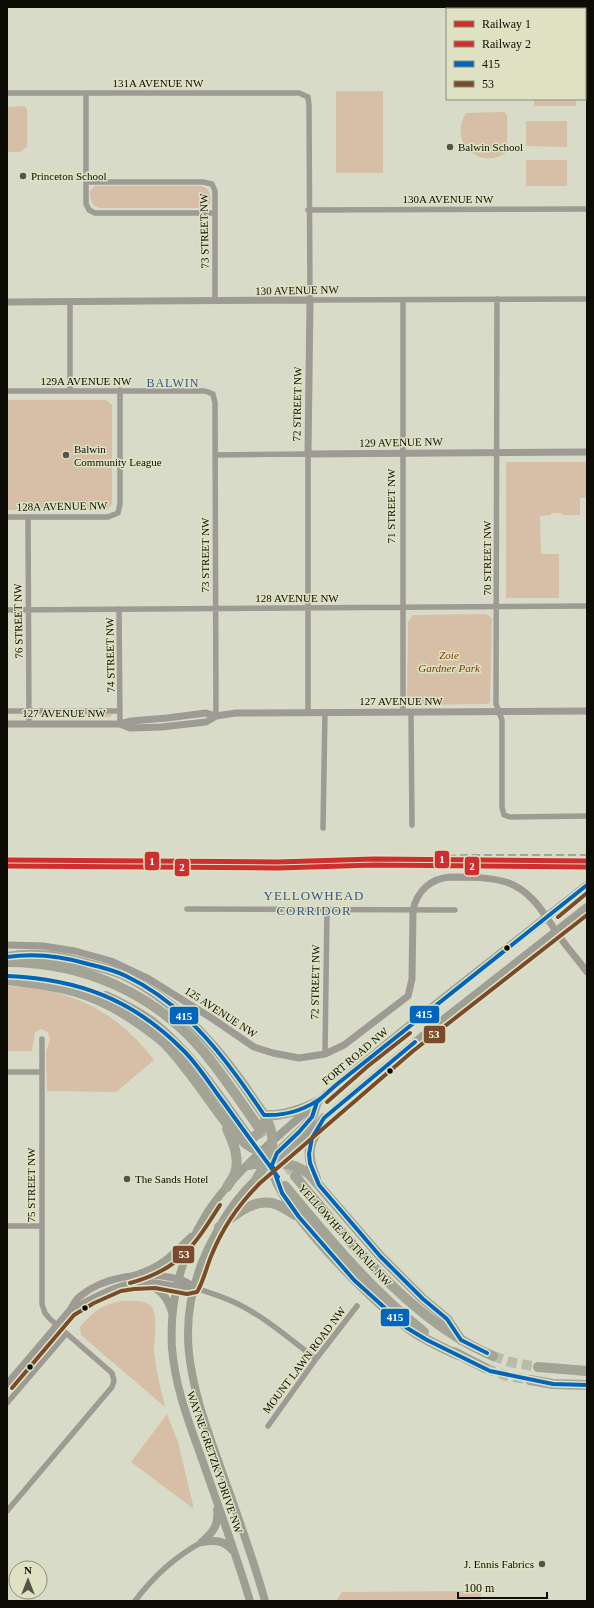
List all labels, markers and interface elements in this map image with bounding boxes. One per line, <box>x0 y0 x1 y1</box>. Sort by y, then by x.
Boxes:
legend <box>446 8 586 100</box>
text: Railway 1 <box>482 17 531 31</box>
text: Railway 2 <box>482 37 531 51</box>
text: 415 <box>482 57 500 71</box>
street label: 131A AVENUE NW <box>113 77 204 89</box>
text: 53 <box>482 77 494 91</box>
place label: Balwin School <box>458 141 523 153</box>
marker: Balwin School <box>445 142 455 152</box>
place label: Princeton School <box>31 170 106 182</box>
marker: Princeton School <box>18 171 28 181</box>
street label: 73 STREET NW <box>197 193 211 269</box>
street label: 130A AVENUE NW <box>403 193 494 205</box>
street label: 130 AVENUE NW <box>255 283 339 297</box>
street label: 72 STREET NW <box>290 366 304 442</box>
street label: 129A AVENUE NW <box>41 375 132 387</box>
district label: BALWIN <box>146 376 200 390</box>
street label: 129 AVENUE NW <box>359 435 443 449</box>
place label: Balwin Community League <box>74 443 162 468</box>
marker: Balwin Community League <box>61 450 71 460</box>
street label: 71 STREET NW <box>385 468 397 543</box>
street label: 128A AVENUE NW <box>16 499 108 513</box>
street label: 73 STREET NW <box>199 517 211 592</box>
street label: 70 STREET NW <box>481 520 493 595</box>
street label: 76 STREET NW <box>11 583 25 659</box>
street label: 128 AVENUE NW <box>255 592 339 604</box>
street label: 74 STREET NW <box>103 617 117 693</box>
park label: Zoie Gardner Park <box>418 649 481 674</box>
street label: 127 AVENUE NW <box>359 695 443 707</box>
street label: 127 AVENUE NW <box>22 707 106 719</box>
line badge: 1 <box>434 850 450 869</box>
line badge: 1 <box>144 851 160 871</box>
text: 1 <box>439 853 445 865</box>
text: 1 <box>149 855 155 867</box>
line badge: 2 <box>464 856 480 876</box>
line badge: 2 <box>174 858 190 877</box>
text: 2 <box>469 860 475 872</box>
text: 2 <box>179 861 185 873</box>
district label: YELLOWHEAD CORRIDOR <box>264 888 364 918</box>
unlabelled marker <box>502 943 512 953</box>
street label: 72 STREET NW <box>308 944 322 1020</box>
street label: 125 AVENUE NW <box>183 984 260 1040</box>
line badge: 415 <box>409 1005 440 1024</box>
line badge: 415 <box>169 1006 199 1025</box>
text: 415 <box>416 1008 433 1020</box>
text: 415 <box>176 1010 193 1022</box>
street label: FORT ROAD NW <box>320 1025 391 1087</box>
line badge: 53 <box>423 1025 446 1044</box>
text: 53 <box>429 1028 440 1040</box>
unlabelled marker <box>385 1066 395 1076</box>
street label: 75 STREET NW <box>25 1147 37 1222</box>
place label: The Sands Hotel <box>135 1173 208 1185</box>
marker: The Sands Hotel <box>122 1174 132 1184</box>
street label: YELLOWHEAD TRAIL NW <box>296 1182 394 1289</box>
line badge: 53 <box>172 1245 195 1264</box>
text: 53 <box>179 1248 190 1260</box>
unlabelled marker <box>80 1303 90 1313</box>
street label: MOUNT LAWN ROAD NW <box>260 1304 348 1416</box>
line badge: 415 <box>380 1308 410 1327</box>
text: 415 <box>387 1311 404 1323</box>
unlabelled marker <box>25 1362 35 1372</box>
street label: WAYNE GRETZKY DRIVE NW <box>185 1389 245 1535</box>
place label: J. Ennis Fabrics <box>464 1558 534 1570</box>
marker: J. Ennis Fabrics <box>537 1559 547 1569</box>
north arrow <box>8 1560 48 1600</box>
text: N <box>24 1564 32 1576</box>
scale bar <box>458 1574 547 1600</box>
text: 100 m <box>464 1581 495 1595</box>

